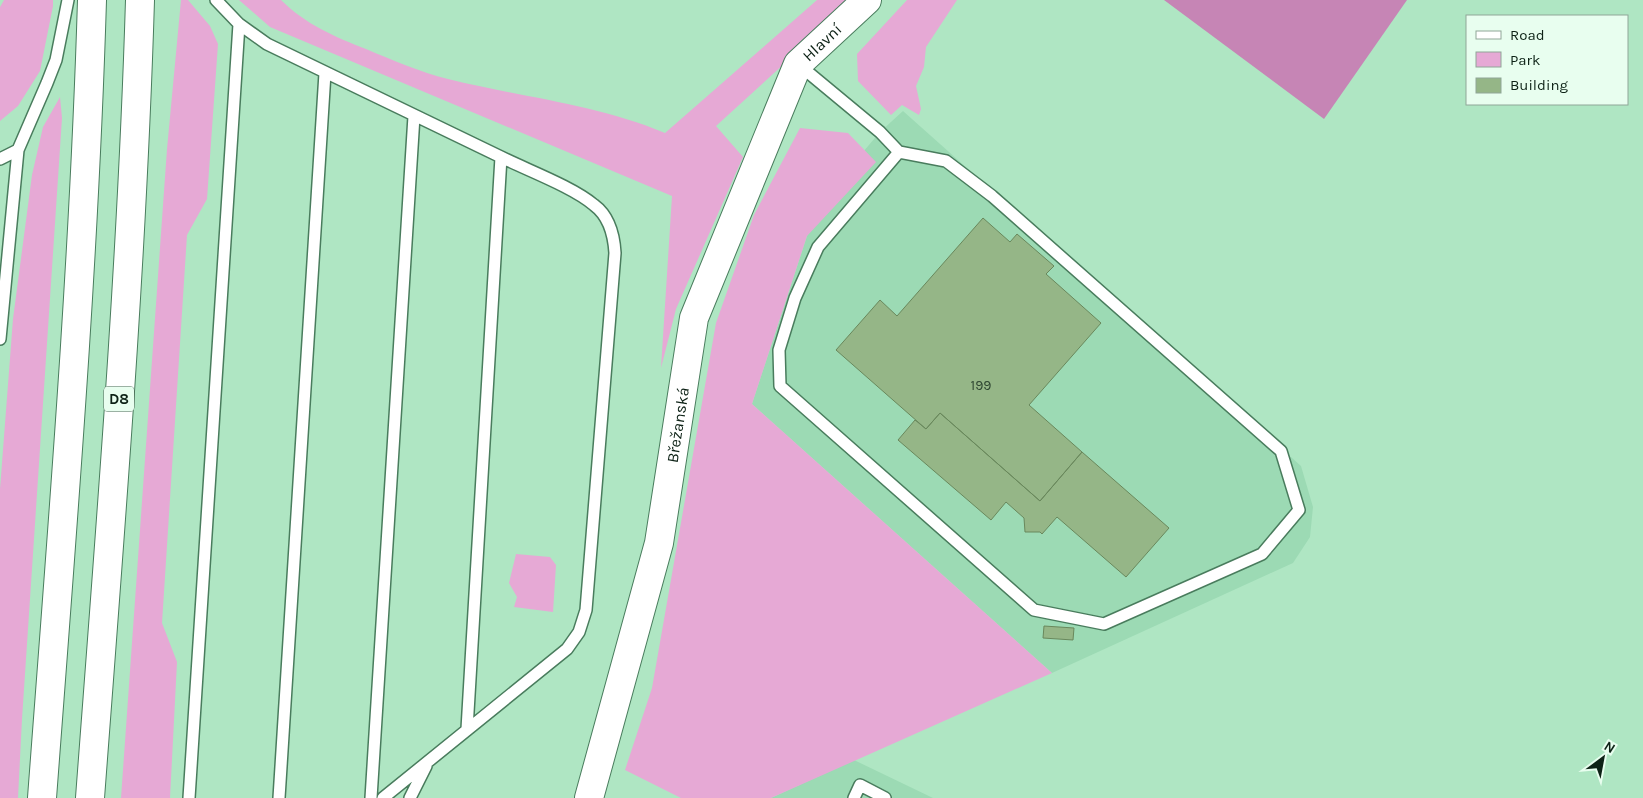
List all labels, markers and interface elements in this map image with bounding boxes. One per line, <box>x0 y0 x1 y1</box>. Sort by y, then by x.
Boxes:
legend <box>1466 15 1628 105</box>
street label: Hlavní <box>798 19 845 65</box>
text: Road <box>1510 26 1545 44</box>
text: Park <box>1510 51 1540 69</box>
text: Building <box>1510 76 1568 94</box>
house number: 199 <box>971 377 991 394</box>
road number: D8 <box>104 386 134 412</box>
street label: Břežanská <box>662 386 693 464</box>
north arrow <box>1578 733 1628 783</box>
text: N <box>1601 738 1618 757</box>

